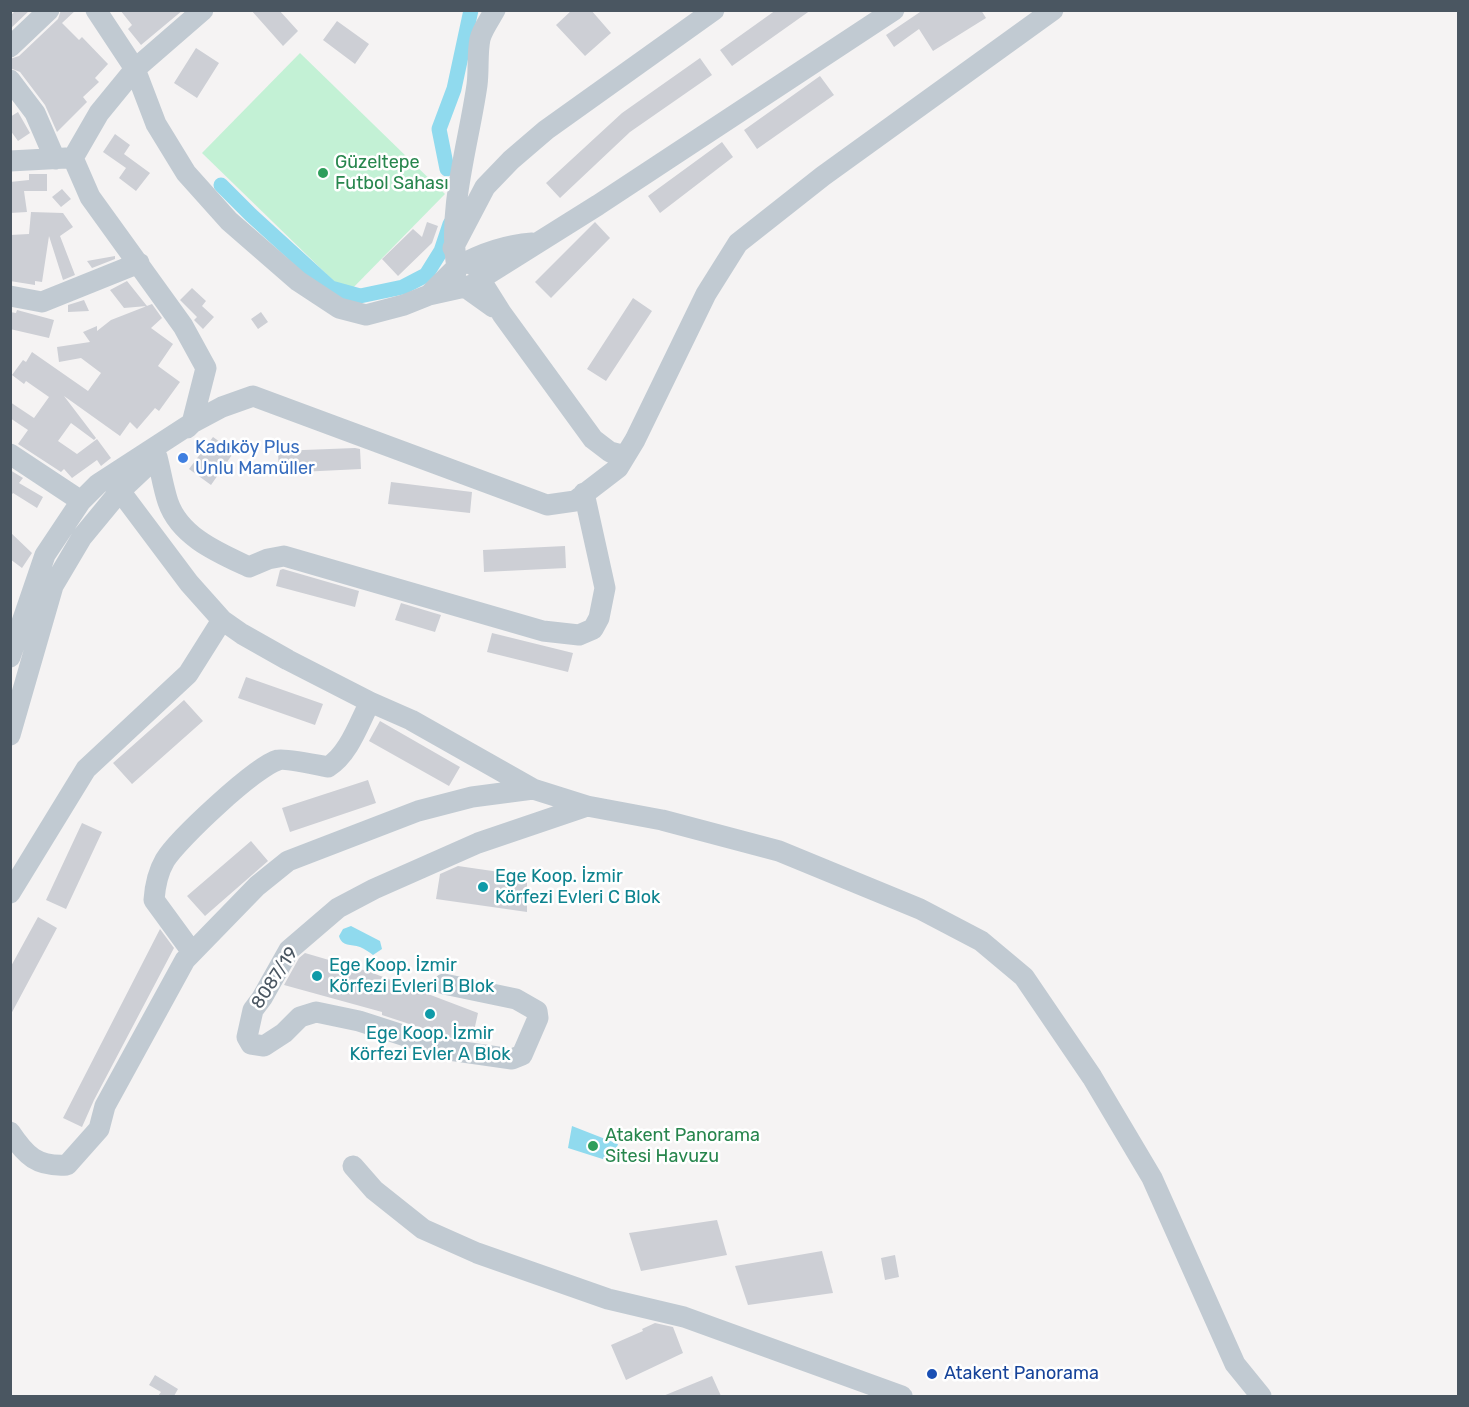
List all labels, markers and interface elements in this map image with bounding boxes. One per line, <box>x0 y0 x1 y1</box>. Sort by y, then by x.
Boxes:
place label: Güzeltepe Futbol Sahası <box>335 152 449 195</box>
marker: Güzeltepe Futbol Sahası <box>316 166 330 180</box>
place label: Kadıköy Plus Unlu Mamüller <box>195 437 315 480</box>
marker: Kadıköy Plus Unlu Mamüller <box>176 451 190 465</box>
place label: Ege Koop. İzmir Körfezi Evleri C Blok <box>495 866 660 908</box>
marker: Ege Koop. İzmir Körfezi Evleri C Blok <box>476 880 490 894</box>
street label: 8087/19 <box>247 943 303 1013</box>
place label: Ege Koop. İzmir Körfezi Evleri B Blok <box>329 955 494 998</box>
marker: Ege Koop. İzmir Körfezi Evleri B Blok <box>310 969 324 983</box>
marker: Ege Koop. İzmir Körfezi Evler A Blok <box>423 1007 437 1021</box>
place label: Ege Koop. İzmir Körfezi Evler A Blok <box>349 1023 511 1066</box>
place label: Atakent Panorama Sitesi Havuzu <box>605 1125 760 1168</box>
marker: Atakent Panorama Sitesi Havuzu <box>586 1139 600 1153</box>
place label: Atakent Panorama <box>944 1363 1099 1385</box>
marker: Atakent Panorama <box>925 1367 939 1381</box>

